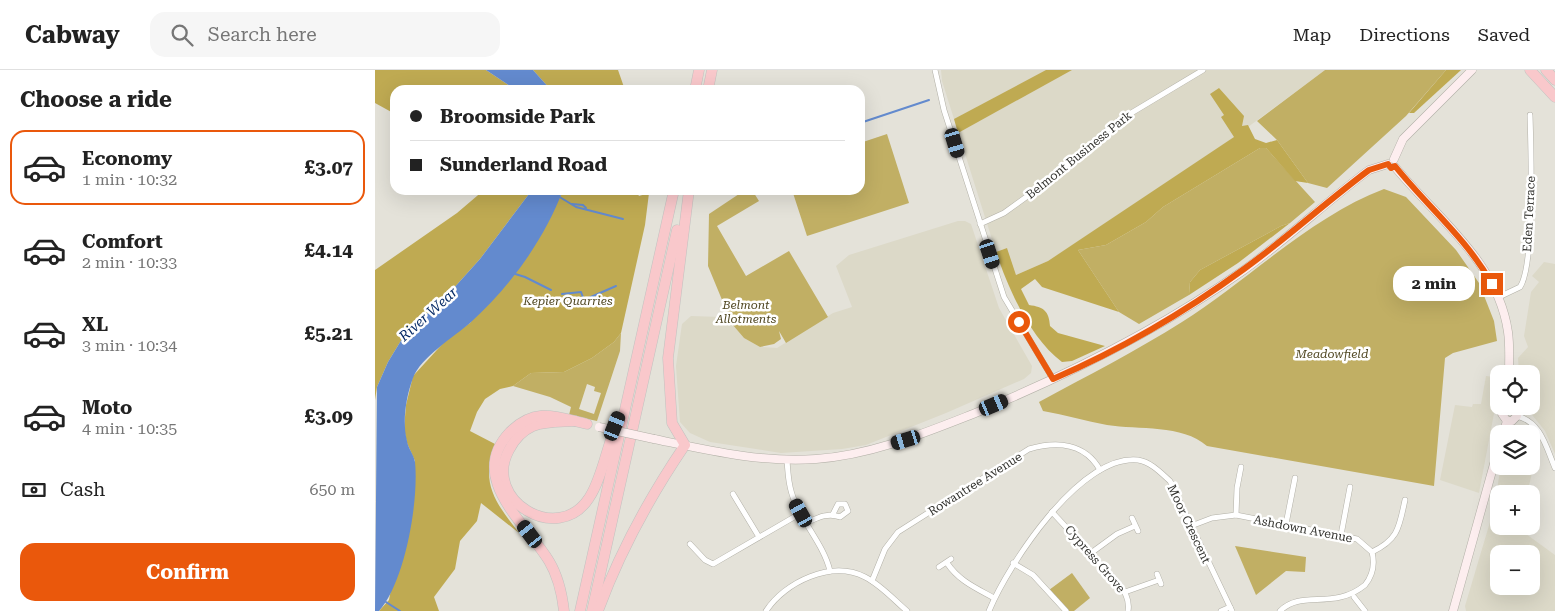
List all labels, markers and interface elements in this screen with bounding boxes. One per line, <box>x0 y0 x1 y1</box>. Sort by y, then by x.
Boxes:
search box <box>150 12 500 57</box>
text: Cabway <box>25 21 120 49</box>
icon: search <box>168 21 196 49</box>
text: Search here <box>208 23 317 46</box>
text: Map <box>1293 24 1331 45</box>
text: Directions <box>1359 24 1450 45</box>
text: Saved <box>1478 24 1530 45</box>
text: Choose a ride <box>20 87 172 112</box>
text: Broomside Park <box>440 105 595 128</box>
street label: Belmont Business Park <box>1023 108 1135 202</box>
car <box>943 126 966 160</box>
icon: car <box>22 145 67 190</box>
text: Economy <box>82 147 172 170</box>
text: Sunderland Road <box>440 153 607 176</box>
text: £3.07 <box>304 156 353 179</box>
text: 1 min · 10:32 <box>82 170 177 189</box>
street label: Eden Terrace <box>1520 175 1538 252</box>
icon: car <box>22 228 67 273</box>
text: Comfort <box>82 230 163 253</box>
car <box>978 237 1001 271</box>
text: £4.14 <box>304 239 353 262</box>
text: 2 min · 10:33 <box>82 253 177 272</box>
callout: 2 min <box>1392 266 1475 302</box>
route end <box>1481 273 1503 295</box>
text: 2 min <box>1412 274 1456 293</box>
water label: River Wear <box>395 284 460 345</box>
park label: Kepier Quarries <box>522 294 613 308</box>
park label: Belmont Allotments <box>715 298 777 326</box>
icon: car <box>22 311 67 356</box>
route start <box>1008 311 1030 333</box>
text: XL <box>82 313 108 336</box>
text: £5.21 <box>304 322 353 345</box>
text: 3 min · 10:34 <box>82 336 177 355</box>
park label: Meadowfield <box>1295 347 1369 361</box>
map controls <box>1490 365 1540 595</box>
button: locate <box>1490 365 1540 415</box>
car <box>977 392 1010 418</box>
icon: car <box>22 394 67 439</box>
text: Moto <box>82 396 132 419</box>
text: £3.09 <box>304 405 353 428</box>
car <box>602 409 627 443</box>
text: 4 min · 10:35 <box>82 419 177 438</box>
button: layers <box>1490 425 1540 475</box>
car <box>889 428 922 452</box>
street label: Rowantree Avenue <box>926 449 1025 519</box>
icon: cash <box>20 476 48 504</box>
text: Cash <box>60 478 105 501</box>
text: 650 m <box>309 480 355 499</box>
street label: Moor Crescent <box>1165 482 1214 566</box>
button: + <box>1490 485 1540 535</box>
car <box>787 496 814 530</box>
street label: Ashdown Avenue <box>1252 513 1354 546</box>
car <box>514 518 545 550</box>
street label: Cypress Grove <box>1062 523 1128 596</box>
button: Confirm <box>20 543 355 601</box>
button: − <box>1490 545 1540 595</box>

